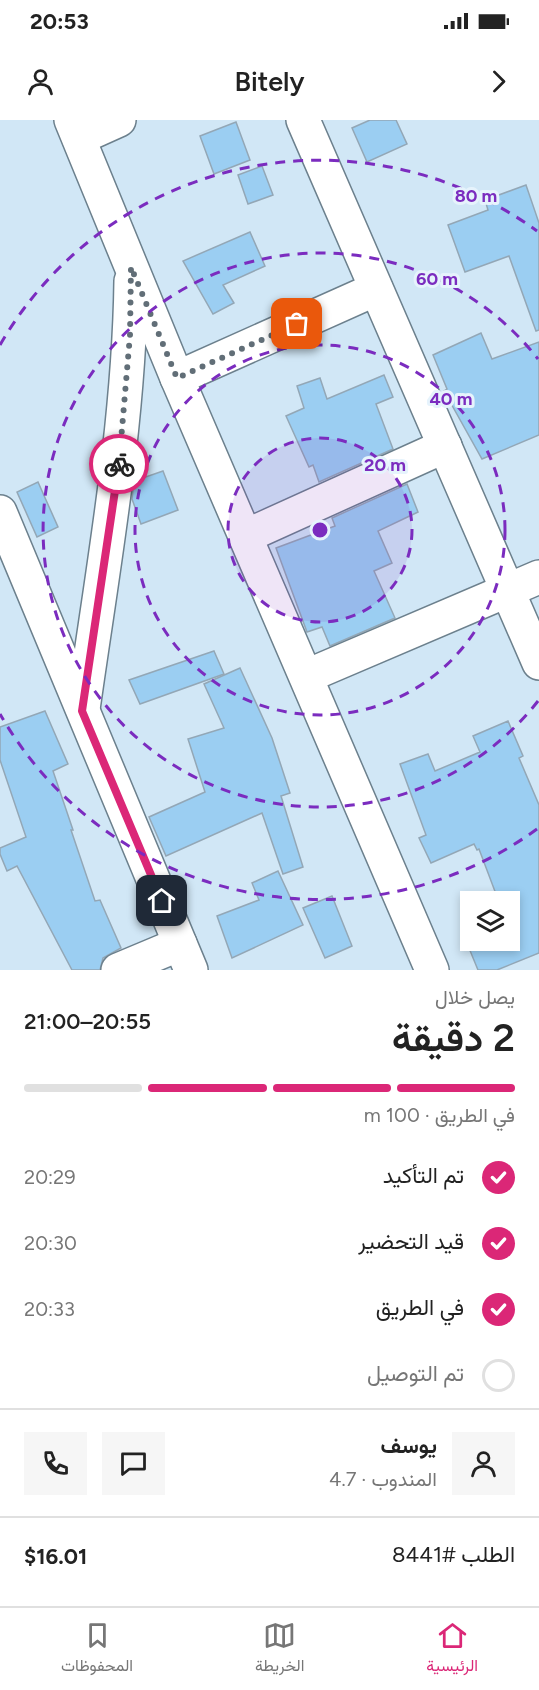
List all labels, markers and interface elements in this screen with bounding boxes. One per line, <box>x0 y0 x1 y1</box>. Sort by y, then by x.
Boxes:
text: 20:53 <box>30 8 89 35</box>
icon: person <box>24 65 57 98</box>
text: Bitely <box>235 65 305 98</box>
icon: forward <box>482 65 515 98</box>
text: 80 m <box>455 185 497 207</box>
text: 60 m <box>416 268 458 290</box>
pin <box>271 298 322 349</box>
icon: bag <box>280 307 313 340</box>
text: 40 m <box>429 388 473 410</box>
courier <box>89 434 149 494</box>
icon: bike <box>103 448 136 481</box>
text: 20 m <box>364 454 406 476</box>
centre of rings <box>310 520 330 540</box>
pin <box>136 875 187 926</box>
icon: home <box>145 884 178 917</box>
map controls <box>460 891 520 951</box>
button: layers <box>460 891 520 951</box>
text: يصل خلال <box>435 985 515 1009</box>
text: 20:55–21:00 <box>24 1008 151 1035</box>
text: 2 دقيقة <box>392 1014 515 1061</box>
text: في الطريق · 100 m <box>364 1103 515 1127</box>
icon: check <box>482 1161 515 1194</box>
text: تم التأكيد <box>383 1162 464 1189</box>
text: 20:29 <box>24 1165 76 1189</box>
icon: check <box>482 1227 515 1260</box>
text: قيد التحضير <box>358 1228 464 1255</box>
text: 20:30 <box>24 1231 77 1255</box>
icon: check <box>482 1293 515 1326</box>
text: في الطريق <box>376 1294 464 1321</box>
text: 20:33 <box>24 1297 75 1321</box>
text: تم التوصيل <box>367 1360 464 1387</box>
button: phone <box>24 1432 87 1495</box>
button: chat <box>102 1432 165 1495</box>
text: يوسف <box>381 1432 437 1459</box>
button: person <box>452 1432 515 1495</box>
text: المندوب · 4.7 <box>329 1467 437 1491</box>
text: الطلب #8441 <box>392 1541 515 1568</box>
text: $16.01 <box>24 1543 87 1570</box>
tab: المحفوظات <box>61 1619 133 1680</box>
tab: الخريطة <box>255 1619 304 1680</box>
tab: الرئيسية <box>426 1619 478 1680</box>

